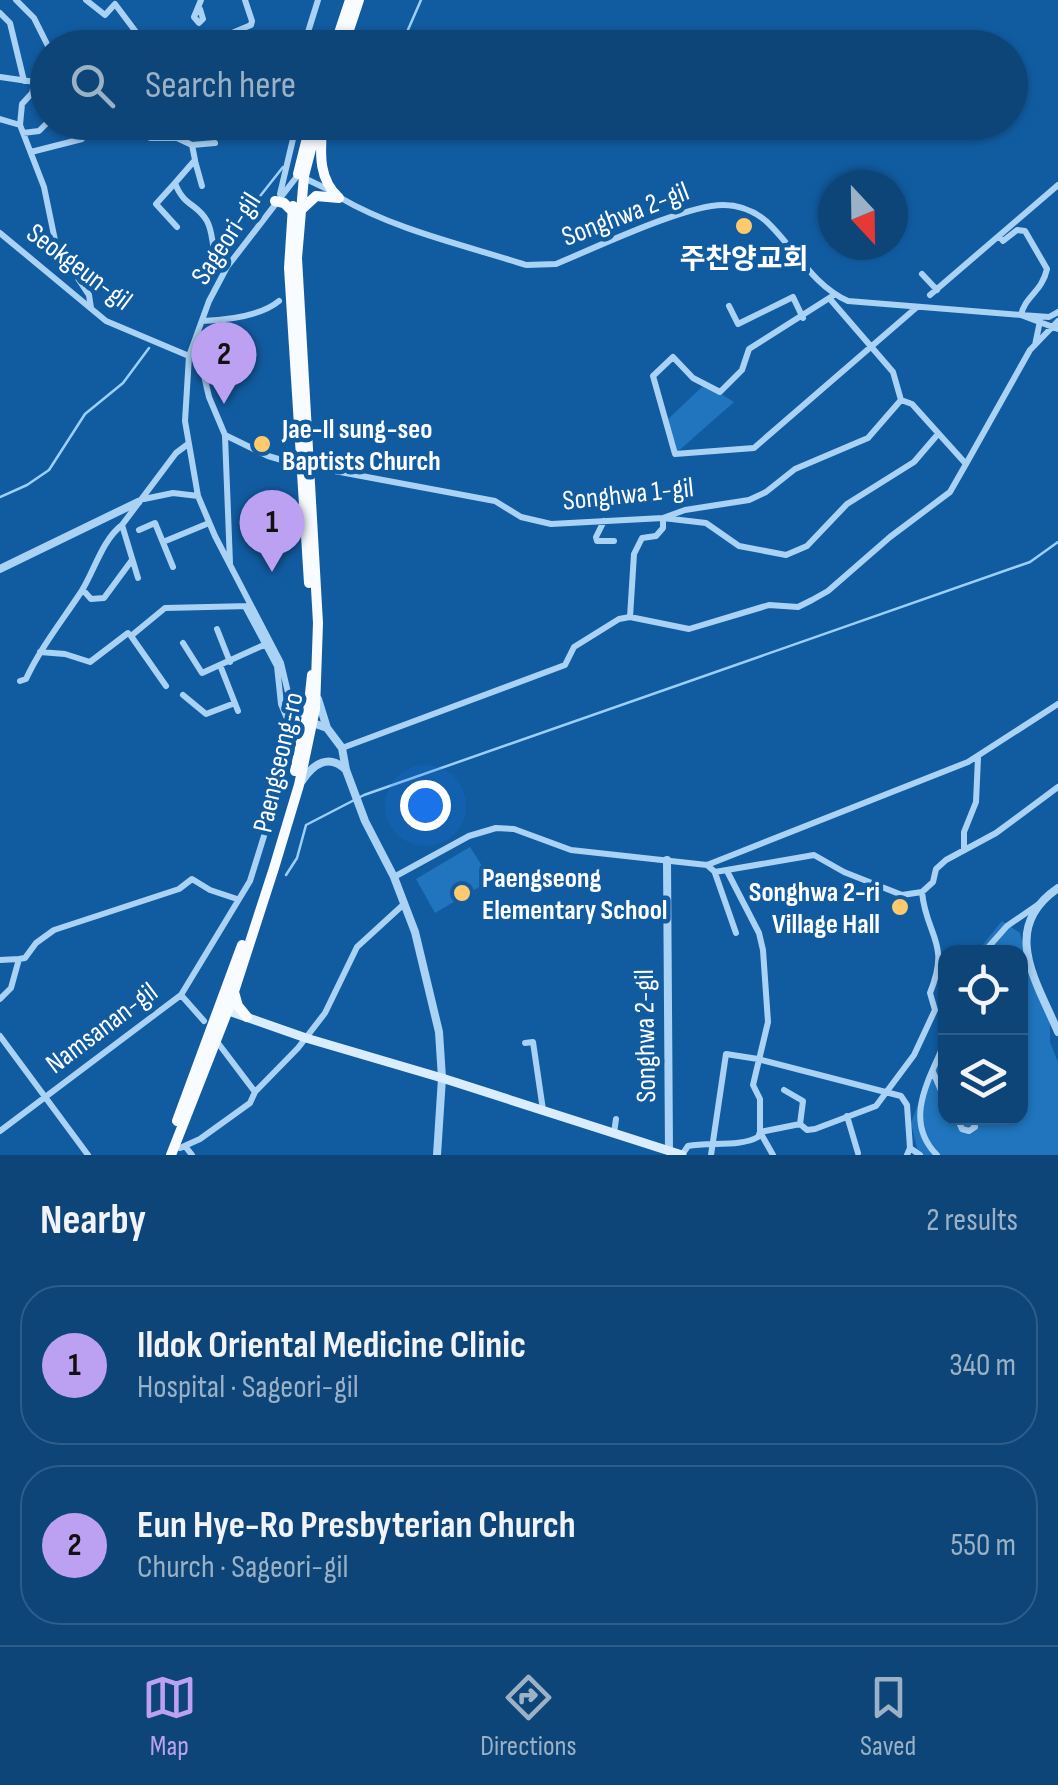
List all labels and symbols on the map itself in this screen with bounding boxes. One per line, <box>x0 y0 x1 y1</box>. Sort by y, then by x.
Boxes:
north arrow <box>818 170 908 260</box>
street label: Songhwa 2-gil <box>557 175 694 254</box>
street label: Sageori-gil <box>185 187 268 291</box>
marker: 주찬양교회 <box>733 215 755 237</box>
street label: Seokgeun-gil <box>20 217 138 318</box>
place label: 주찬양교회 <box>680 243 808 276</box>
pin: 2 <box>192 322 256 404</box>
place label: Jae-Il sung-seo Baptists Church <box>281 413 441 478</box>
marker: Jae-Il sung-seo Baptists Church <box>251 433 273 455</box>
street label: Songhwa 1-gil <box>561 471 695 518</box>
pin: 1 <box>240 490 304 572</box>
street label: Paengseong-ro <box>246 689 311 836</box>
your location <box>400 780 451 831</box>
place label: Paengseong Elementary School <box>482 862 668 927</box>
place label: Songhwa 2-ri Village Hall <box>749 876 880 941</box>
marker: Paengseong Elementary School <box>451 882 473 904</box>
marker: Songhwa 2-ri Village Hall <box>889 896 911 918</box>
street label: Songhwa 2-gil <box>628 969 663 1103</box>
street label: Namsanan-gil <box>40 976 164 1081</box>

